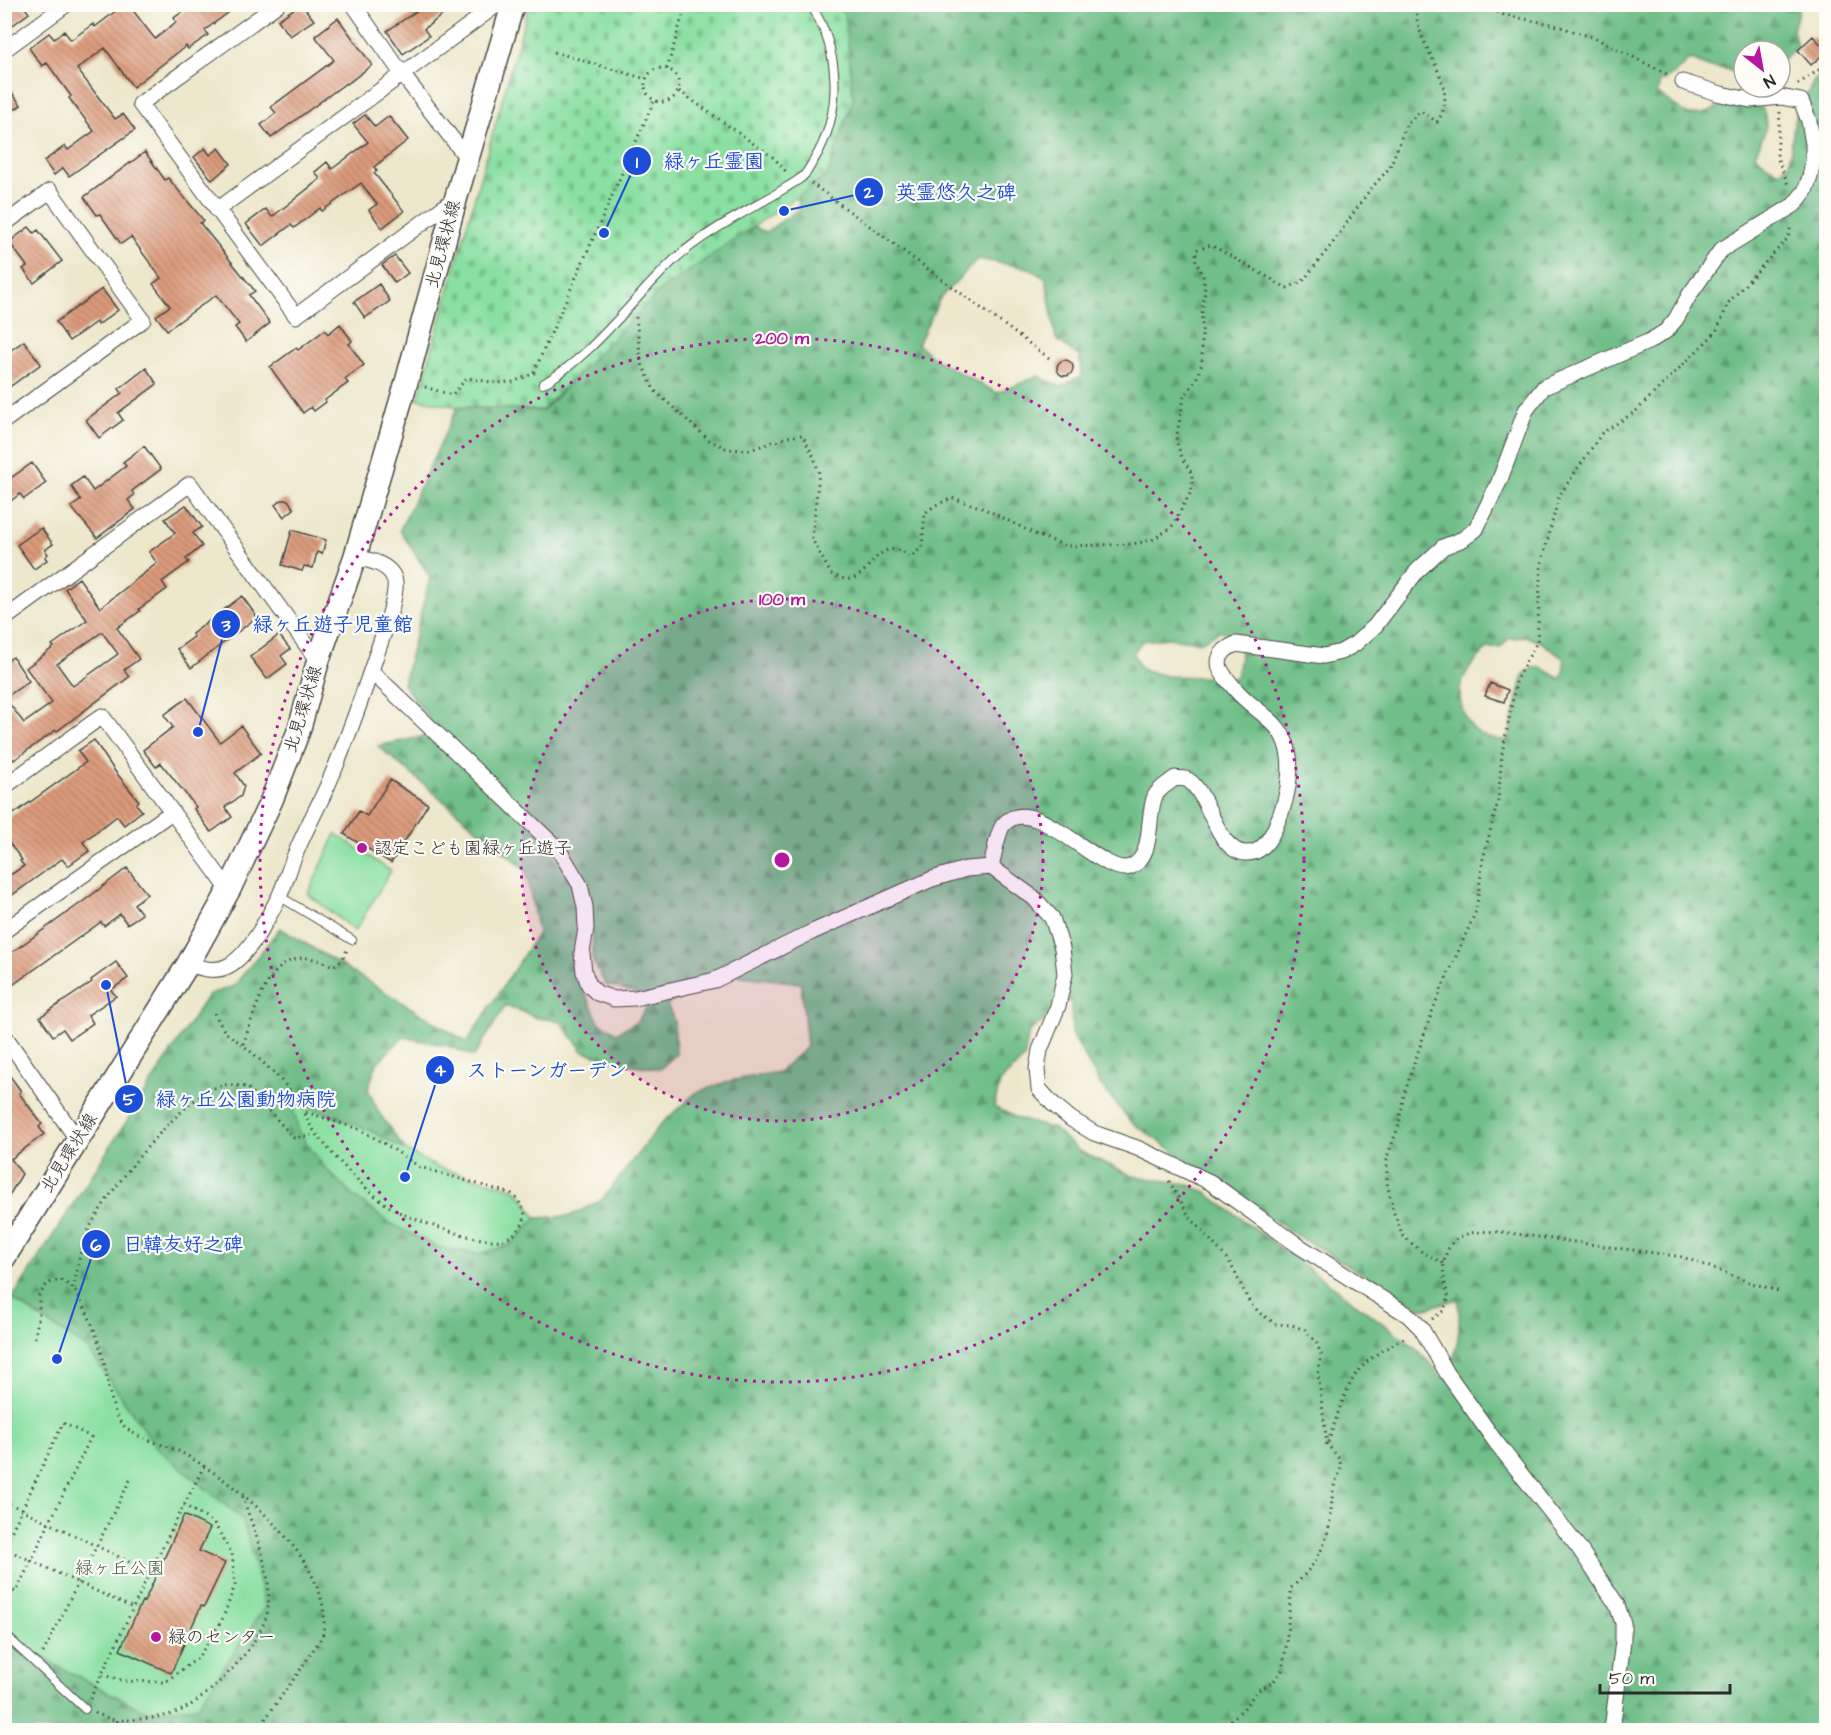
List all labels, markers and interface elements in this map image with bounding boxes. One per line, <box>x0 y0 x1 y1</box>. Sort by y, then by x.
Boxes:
north arrow <box>1732 39 1792 99</box>
text: N <box>1759 69 1779 93</box>
callout: 緑ヶ丘霊園 <box>622 142 776 180</box>
text: 緑ヶ丘霊園 <box>664 148 764 176</box>
text: 1 <box>636 150 639 175</box>
callout: 英霊悠久之碑 <box>854 173 1028 211</box>
text: 英霊悠久之碑 <box>896 179 1016 207</box>
text: 2 <box>863 180 875 205</box>
street label: 北見環状線 <box>419 197 467 291</box>
text: 200 m <box>754 326 810 351</box>
text: 100 m <box>759 587 806 612</box>
callout: 緑ヶ丘遊子児童館 <box>211 605 425 643</box>
text: 緑ヶ丘遊子児童館 <box>253 611 413 639</box>
text: 3 <box>220 613 231 638</box>
street label: 北見環状線 <box>278 662 328 756</box>
place label: 認定こども園緑ヶ丘遊子 <box>374 836 572 861</box>
marker: 認定こども園緑ヶ丘遊子 <box>355 841 369 855</box>
centre of rings <box>772 850 792 870</box>
callout: ストーンガーデン <box>425 1051 639 1089</box>
text: ストーンガーデン <box>467 1057 627 1085</box>
text: 4 <box>434 1058 447 1083</box>
callout: 緑ヶ丘公園動物病院 <box>114 1080 348 1118</box>
text: 緑ヶ丘公園動物病院 <box>156 1086 336 1114</box>
text: 5 <box>123 1087 136 1112</box>
street label: 北見環状線 <box>35 1108 103 1198</box>
callout: 日韓友好之碑 <box>81 1225 255 1263</box>
text: 日韓友好之碑 <box>123 1231 243 1259</box>
text: 6 <box>90 1233 102 1258</box>
park label: 緑ヶ丘公園 <box>75 1556 165 1581</box>
place label: 緑のセンター <box>168 1625 275 1650</box>
marker: 緑のセンター <box>149 1630 163 1644</box>
scale bar <box>1600 1657 1730 1695</box>
text: 50 m <box>1609 1666 1654 1691</box>

